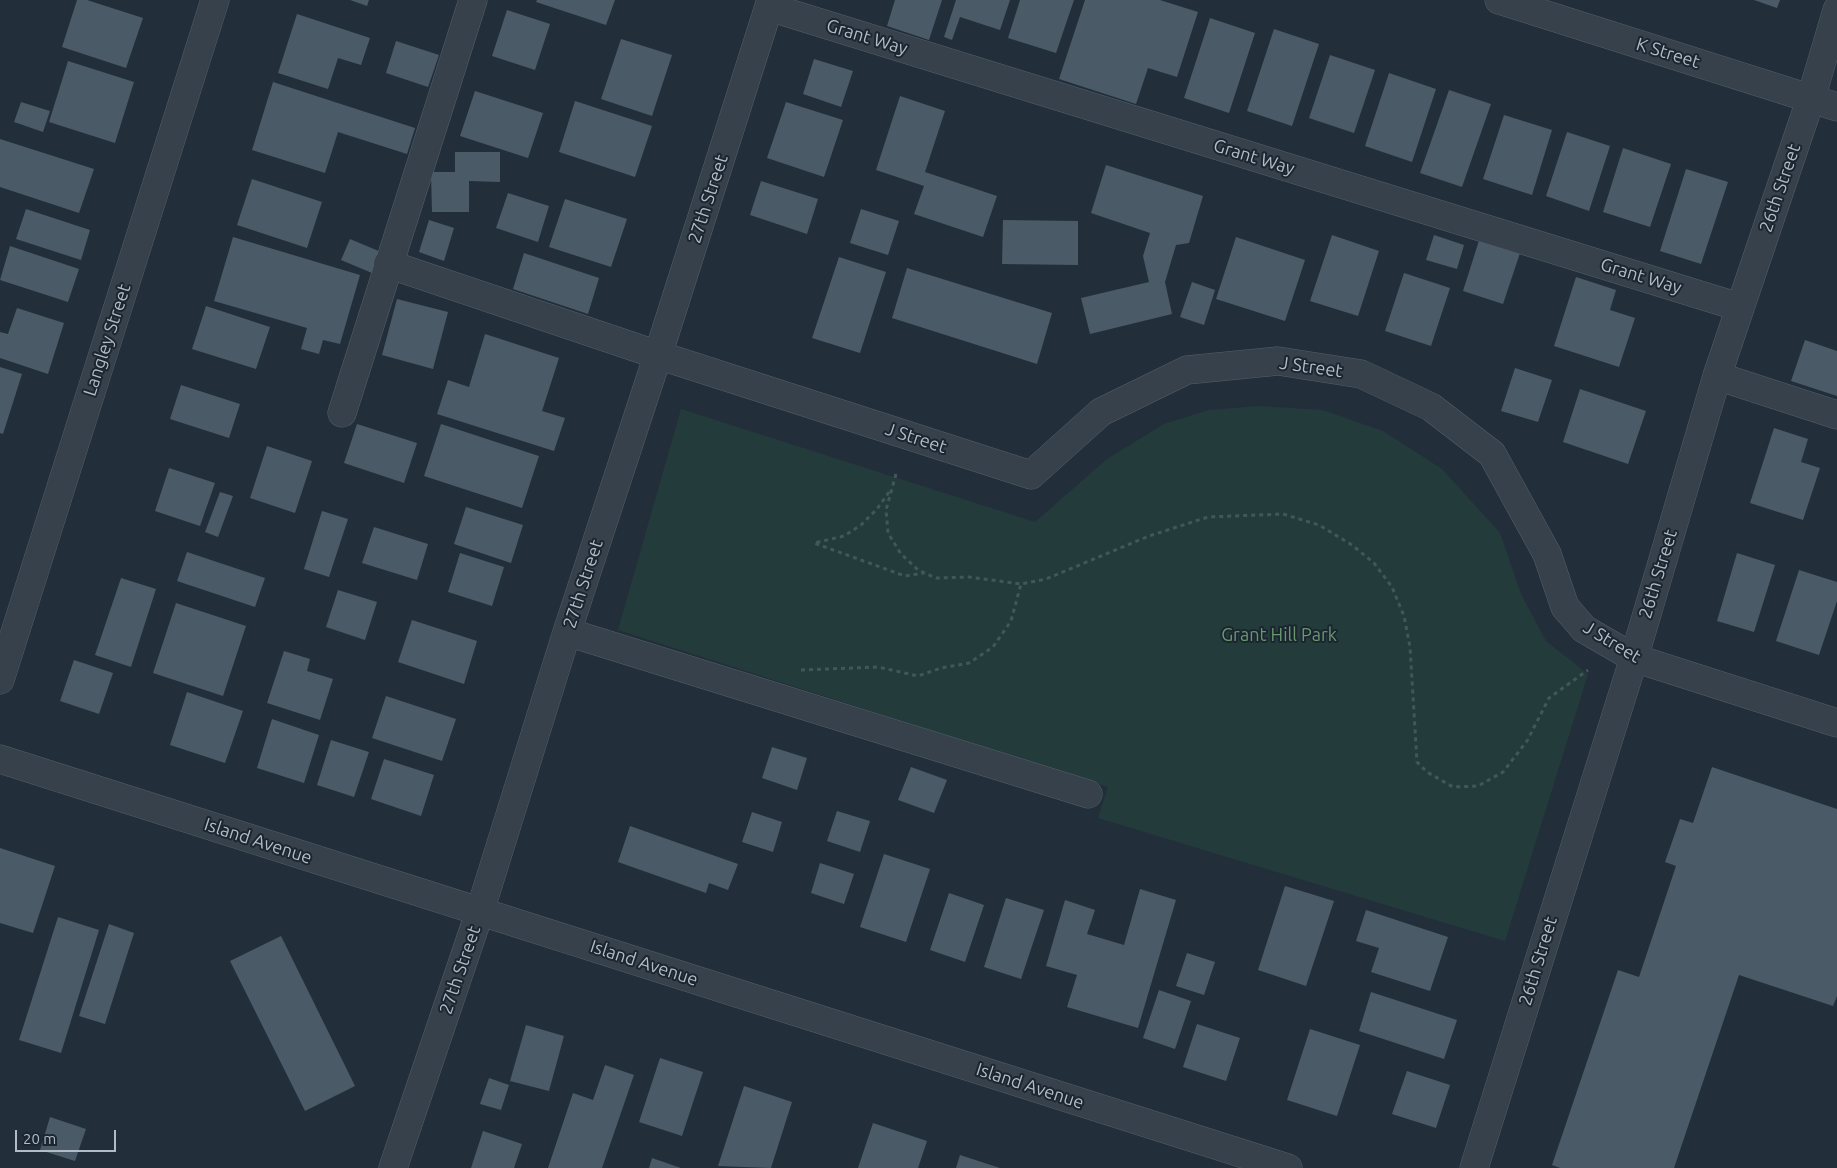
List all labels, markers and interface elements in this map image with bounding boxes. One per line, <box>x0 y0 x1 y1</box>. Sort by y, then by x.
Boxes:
street label: Grant Way <box>824 14 910 60</box>
street label: K Street <box>1634 33 1702 73</box>
street label: Grant Way <box>1211 134 1297 180</box>
street label: 26th Street <box>1755 141 1805 235</box>
street label: 27th Street <box>684 152 732 246</box>
street label: Grant Way <box>1598 253 1684 299</box>
street label: Langley Street <box>79 281 135 399</box>
street label: J Street <box>1278 352 1344 382</box>
street label: J Street <box>883 418 949 458</box>
street label: 26th Street <box>1634 527 1682 621</box>
street label: 27th Street <box>559 537 607 631</box>
street label: J Street <box>1579 616 1645 668</box>
park label: Grant Hill Park <box>1221 624 1337 646</box>
street label: Island Avenue <box>201 813 315 869</box>
street label: 26th Street <box>1514 914 1562 1008</box>
street label: 27th Street <box>435 923 485 1017</box>
street label: Island Avenue <box>587 935 701 991</box>
street label: Island Avenue <box>973 1058 1087 1114</box>
scale bar <box>18 1120 119 1152</box>
text: 20 m <box>23 1130 56 1147</box>

